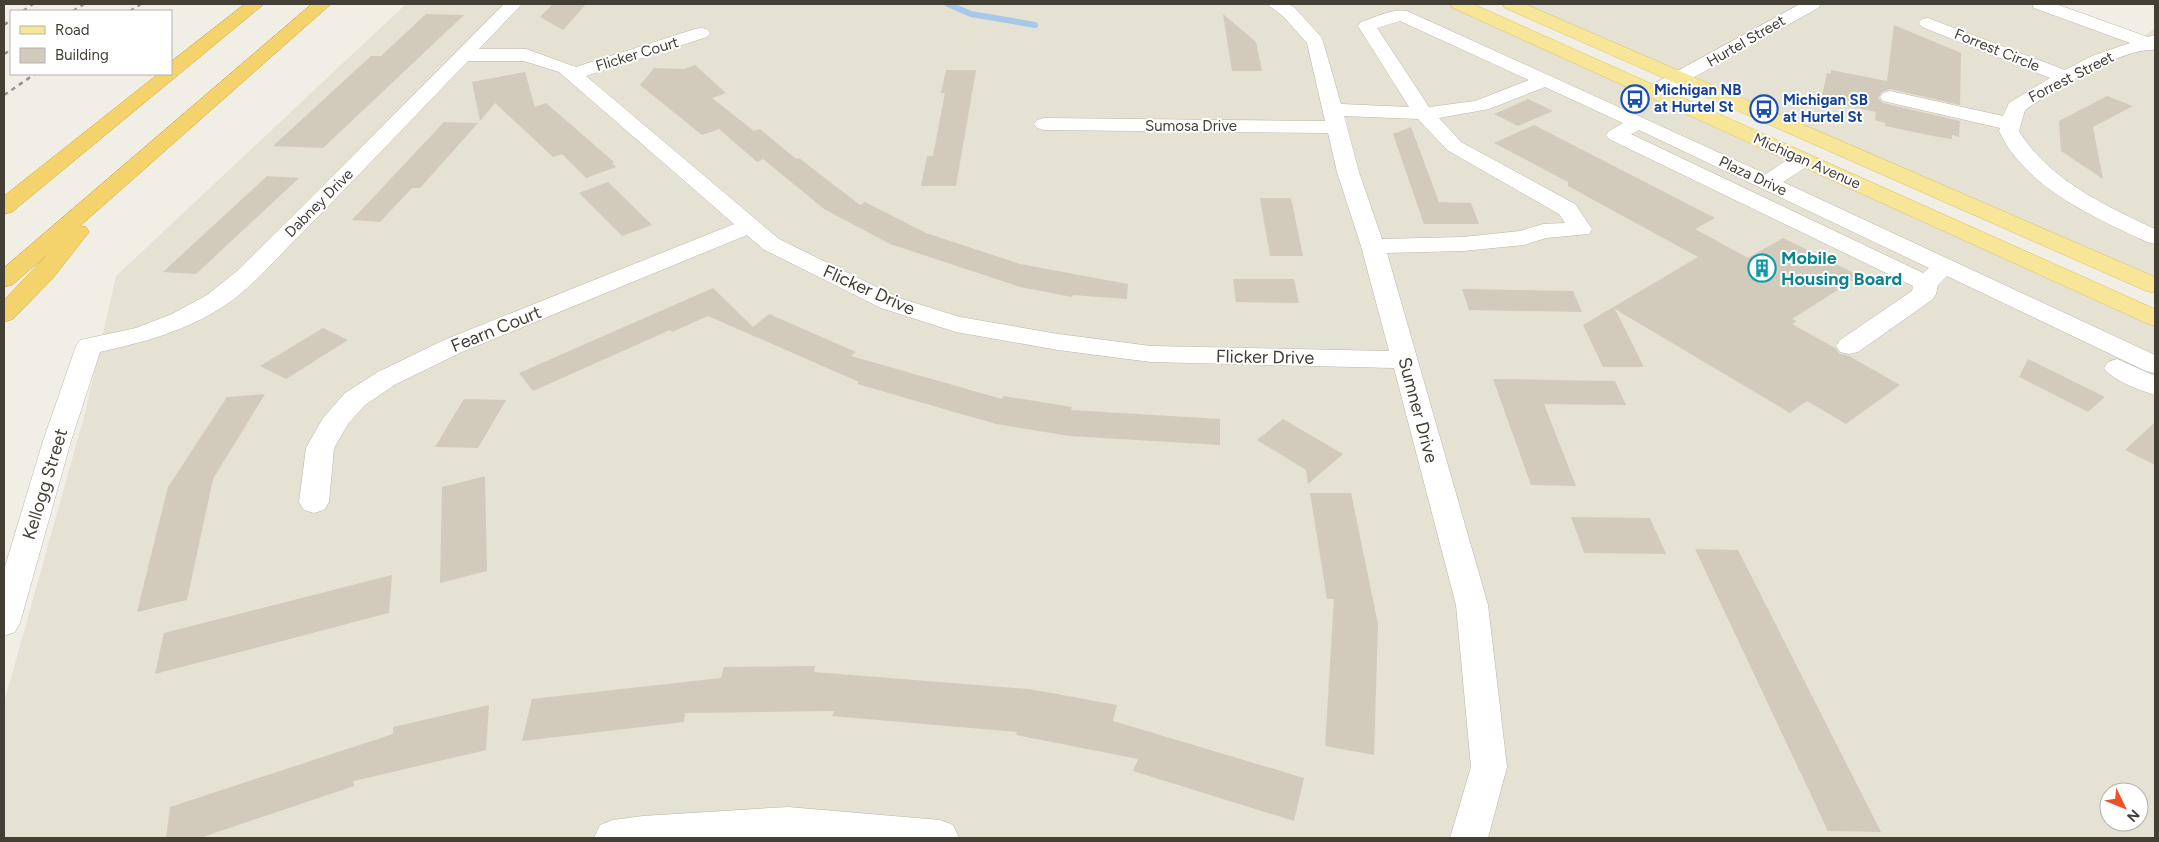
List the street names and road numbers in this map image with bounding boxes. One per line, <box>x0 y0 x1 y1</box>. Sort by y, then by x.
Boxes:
street label: Hurtel Street <box>1704 11 1789 71</box>
street label: Forrest Circle <box>1952 25 2042 75</box>
street label: Flicker Court <box>593 33 681 75</box>
street label: Forrest Street <box>2025 48 2117 106</box>
street label: Sumosa Drive <box>1145 117 1237 135</box>
street label: Michigan Avenue <box>1751 129 1863 193</box>
street label: Plaza Drive <box>1716 152 1790 200</box>
street label: Dabney Drive <box>281 165 357 241</box>
street label: Flicker Drive <box>820 260 918 320</box>
street label: Fearn Court <box>448 301 545 357</box>
street label: Flicker Drive <box>1216 345 1314 369</box>
street label: Sumner Drive <box>1393 355 1443 465</box>
street label: Kellogg Street <box>18 426 72 542</box>

